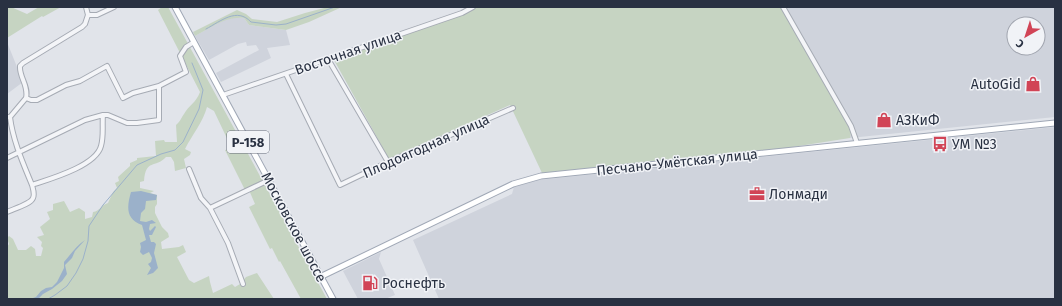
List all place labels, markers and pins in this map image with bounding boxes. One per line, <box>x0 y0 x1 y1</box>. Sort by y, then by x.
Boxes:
shop icon: AutoGid <box>1024 75 1042 93</box>
place label: AutoGid <box>971 76 1021 93</box>
shop icon: АЗКиФ <box>875 111 893 129</box>
place label: АЗКиФ <box>896 112 939 129</box>
bus stop icon: УМ №3 <box>931 135 949 153</box>
place label: УМ №3 <box>952 136 997 153</box>
office icon: Лонмади <box>748 185 766 203</box>
place label: Лонмади <box>769 186 828 203</box>
fuel station icon: Роснефть <box>361 274 379 292</box>
place label: Роснефть <box>382 275 445 292</box>

